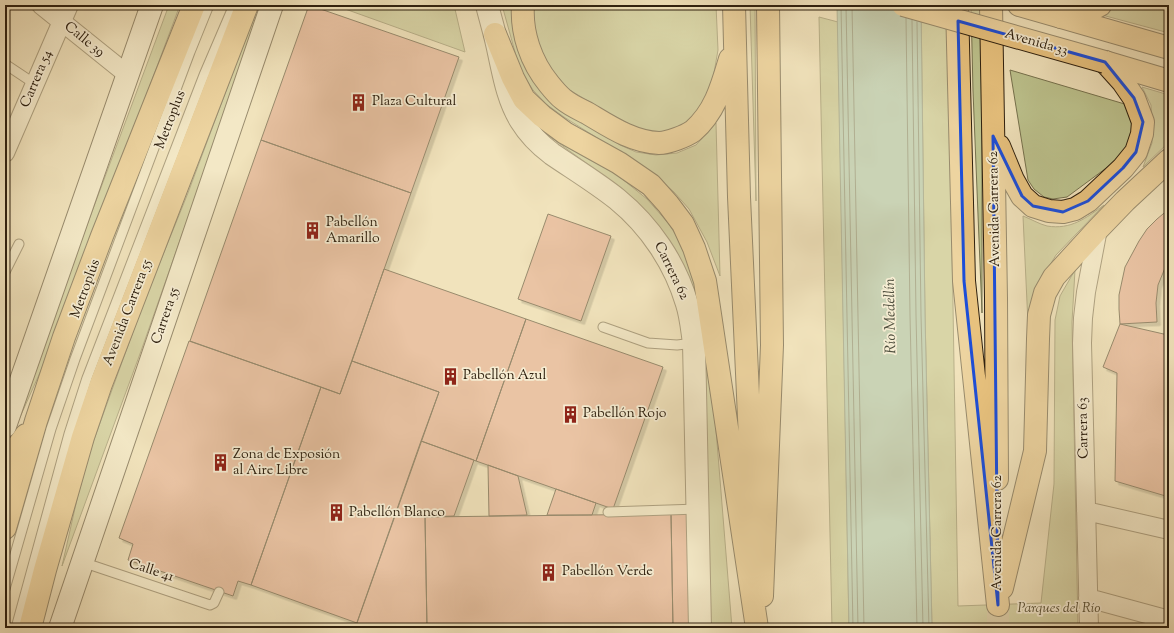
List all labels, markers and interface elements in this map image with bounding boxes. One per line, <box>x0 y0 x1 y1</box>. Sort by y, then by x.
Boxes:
street label: Calle 39 <box>59 17 109 63</box>
street label: Avenida 33 <box>1002 24 1070 62</box>
street label: Carrera 54 <box>16 47 58 111</box>
street label: Metroplus <box>151 88 191 152</box>
building icon: Plaza Cultural <box>349 92 369 112</box>
place label: Plaza Cultural <box>372 92 456 112</box>
street label: Avenida Carrera 62 <box>984 150 1006 267</box>
place label: Pabellón Amarillo <box>326 213 380 249</box>
building icon: Pabellón Amarillo <box>303 221 323 241</box>
street label: Carrera 62 <box>648 239 694 304</box>
street label: Metroplús <box>66 257 106 321</box>
street label: Avenida Carrera 55 <box>99 257 158 369</box>
water label: Río Medellín <box>880 278 902 354</box>
street label: Carrera 55 <box>147 285 185 347</box>
building icon: Pabellón Azul <box>440 366 460 386</box>
place label: Pabellón Azul <box>463 366 546 386</box>
street label: Carrera 63 <box>1073 397 1095 459</box>
building icon: Pabellón Rojo <box>560 404 580 424</box>
place label: Pabellón Rojo <box>583 404 667 424</box>
place label: Zona de Exposión al Aire Libre <box>233 445 340 481</box>
building icon: Zona de Exposión al Aire Libre <box>210 453 230 473</box>
street label: Avenida Carrera 62 <box>988 475 1008 591</box>
building icon: Pabellón Blanco <box>326 503 346 523</box>
place label: Pabellón Blanco <box>349 503 445 523</box>
street label: Calle 41 <box>126 554 176 588</box>
building icon: Pabellón Verde <box>539 562 559 582</box>
place label: Pabellón Verde <box>562 562 653 582</box>
park label: Parques del Río <box>1017 599 1101 619</box>

